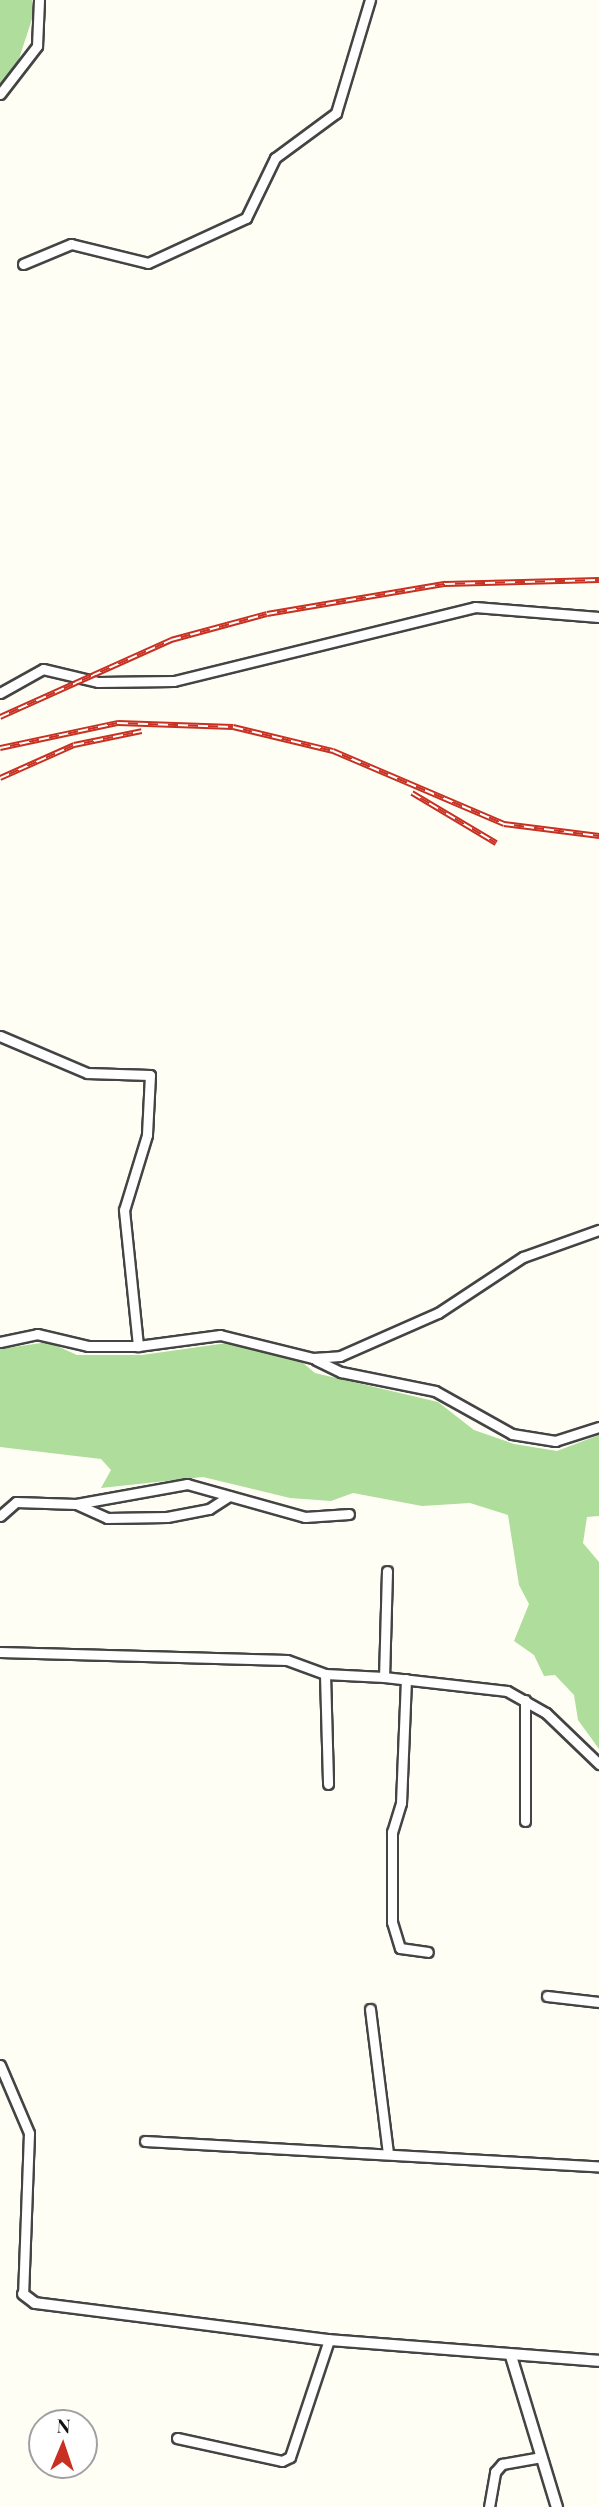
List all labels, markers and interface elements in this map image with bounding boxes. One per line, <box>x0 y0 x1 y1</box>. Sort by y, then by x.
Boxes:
north arrow <box>28 2409 98 2479</box>
text: N <box>56 2412 71 2438</box>

